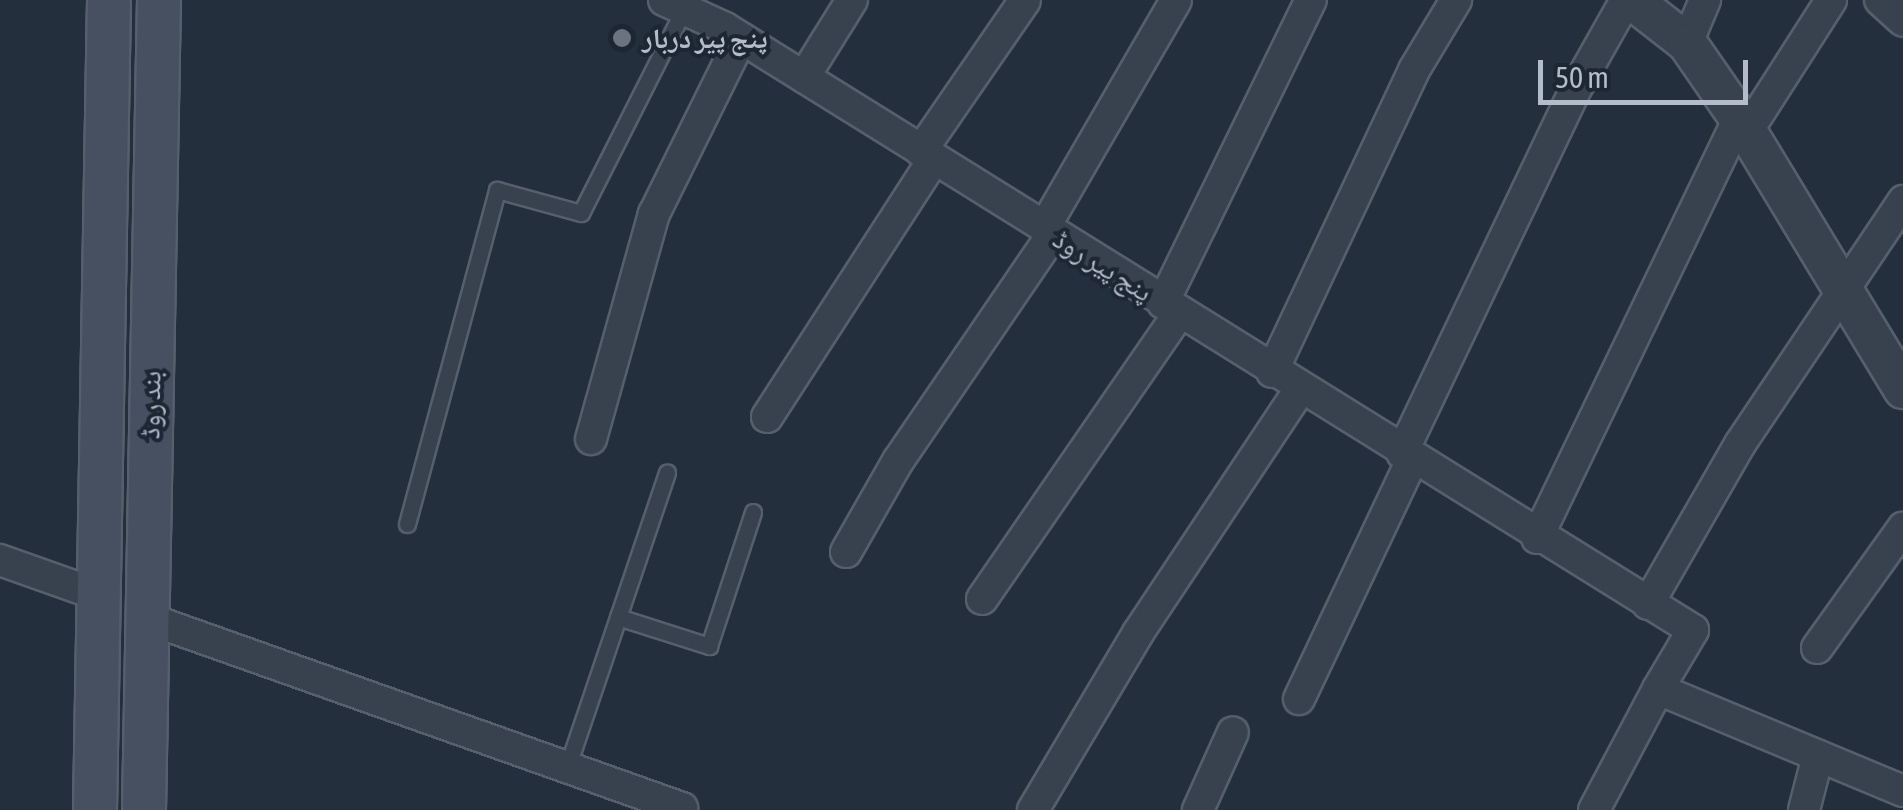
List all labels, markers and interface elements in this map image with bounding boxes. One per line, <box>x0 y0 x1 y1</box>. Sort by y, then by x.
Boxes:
place label: پنج پیر دربار <box>642 21 768 55</box>
marker: پنج پیر دربار <box>611 27 633 49</box>
scale bar <box>1543 40 1753 102</box>
text: 50 m <box>1555 60 1609 94</box>
street label: پنج پیر روڈ <box>1047 221 1159 309</box>
street label: بند روڈ <box>133 370 167 440</box>

